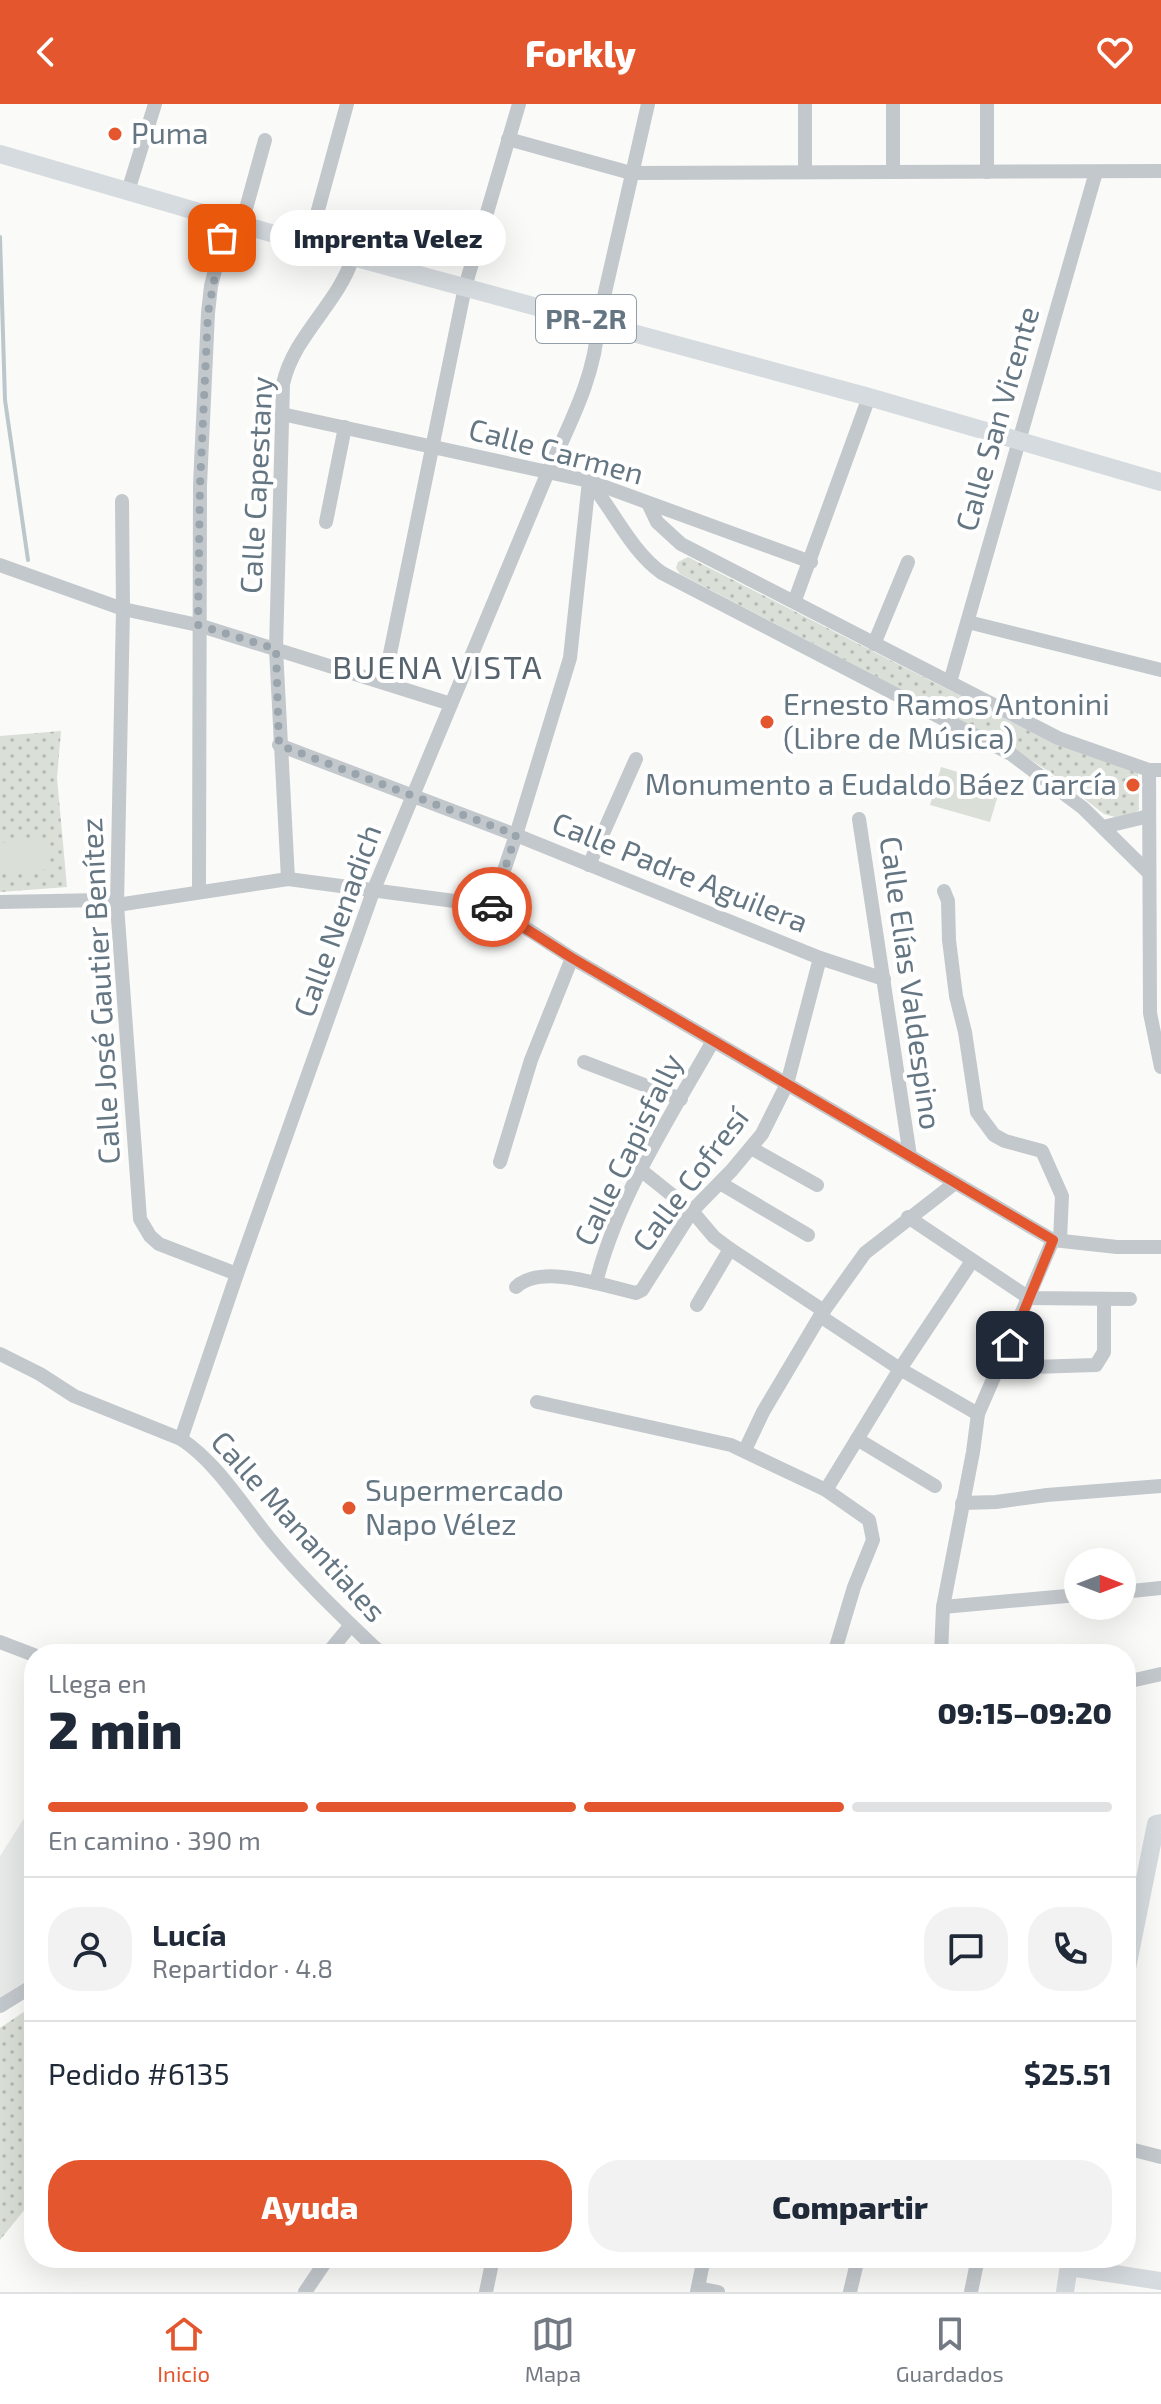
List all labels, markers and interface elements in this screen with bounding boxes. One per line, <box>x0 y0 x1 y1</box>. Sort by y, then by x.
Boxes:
icon: back <box>24 30 68 74</box>
icon: heart <box>1093 30 1137 74</box>
text: Forkly <box>525 31 636 74</box>
place label: Puma <box>131 114 209 150</box>
marker: Puma <box>106 125 124 143</box>
pin <box>188 204 256 272</box>
callout: Imprenta Velez <box>270 210 506 266</box>
icon: bag <box>200 216 244 260</box>
text: Imprenta Velez <box>293 222 483 253</box>
road number: PR-2R <box>536 295 636 343</box>
street label: Calle San Vicente <box>947 302 1045 535</box>
street label: Calle Capestany <box>231 375 279 595</box>
street label: Calle Carmen <box>465 409 648 491</box>
district label: BUENA VISTA <box>332 647 544 685</box>
place label: Ernesto Ramos Antonini (Libre de Música) <box>783 685 1110 755</box>
marker: Ernesto Ramos Antonini (Libre de Música) <box>758 713 776 731</box>
place label: Monumento a Eudaldo Báez García <box>645 765 1117 801</box>
marker: Monumento a Eudaldo Báez García <box>1124 776 1142 794</box>
street label: Calle Padre Aguilera <box>548 803 814 939</box>
street label: Calle José Gautier Benítez <box>72 817 126 1165</box>
street label: Calle Nenadich <box>285 819 388 1021</box>
street label: Calle Elías Valdespino <box>874 834 950 1132</box>
courier <box>452 867 532 947</box>
icon: car <box>470 885 514 929</box>
street label: Calle Capisfally <box>565 1047 689 1251</box>
street label: Calle Cofresí <box>624 1099 756 1258</box>
pin <box>976 1311 1044 1379</box>
icon: home <box>988 1323 1032 1367</box>
street label: Calle Manantiales <box>205 1423 394 1628</box>
place label: Supermercado Napo Vélez <box>365 1471 564 1541</box>
marker: Supermercado Napo Vélez <box>340 1499 358 1517</box>
north arrow <box>1064 1548 1136 1620</box>
map controls <box>1064 1548 1136 1620</box>
text: Llega en <box>48 1667 147 1698</box>
text: 09:15–09:20 <box>937 1694 1112 1730</box>
text: 2 min <box>48 1697 183 1759</box>
text: En camino · 390 m <box>48 1824 261 1855</box>
button: person <box>48 1907 132 1991</box>
button: chat <box>924 1907 1008 1991</box>
button: phone <box>1028 1907 1112 1991</box>
text: Lucía <box>152 1916 227 1952</box>
text: Repartidor · 4.8 <box>152 1952 333 1983</box>
text: Pedido #6135 <box>48 2055 230 2091</box>
text: $25.51 <box>1024 2055 1112 2091</box>
button: Ayuda <box>48 2160 572 2252</box>
button: Compartir <box>588 2160 1112 2252</box>
tab: Inicio <box>157 2312 210 2386</box>
tab: Mapa <box>525 2312 581 2386</box>
tab: Guardados <box>896 2312 1004 2386</box>

